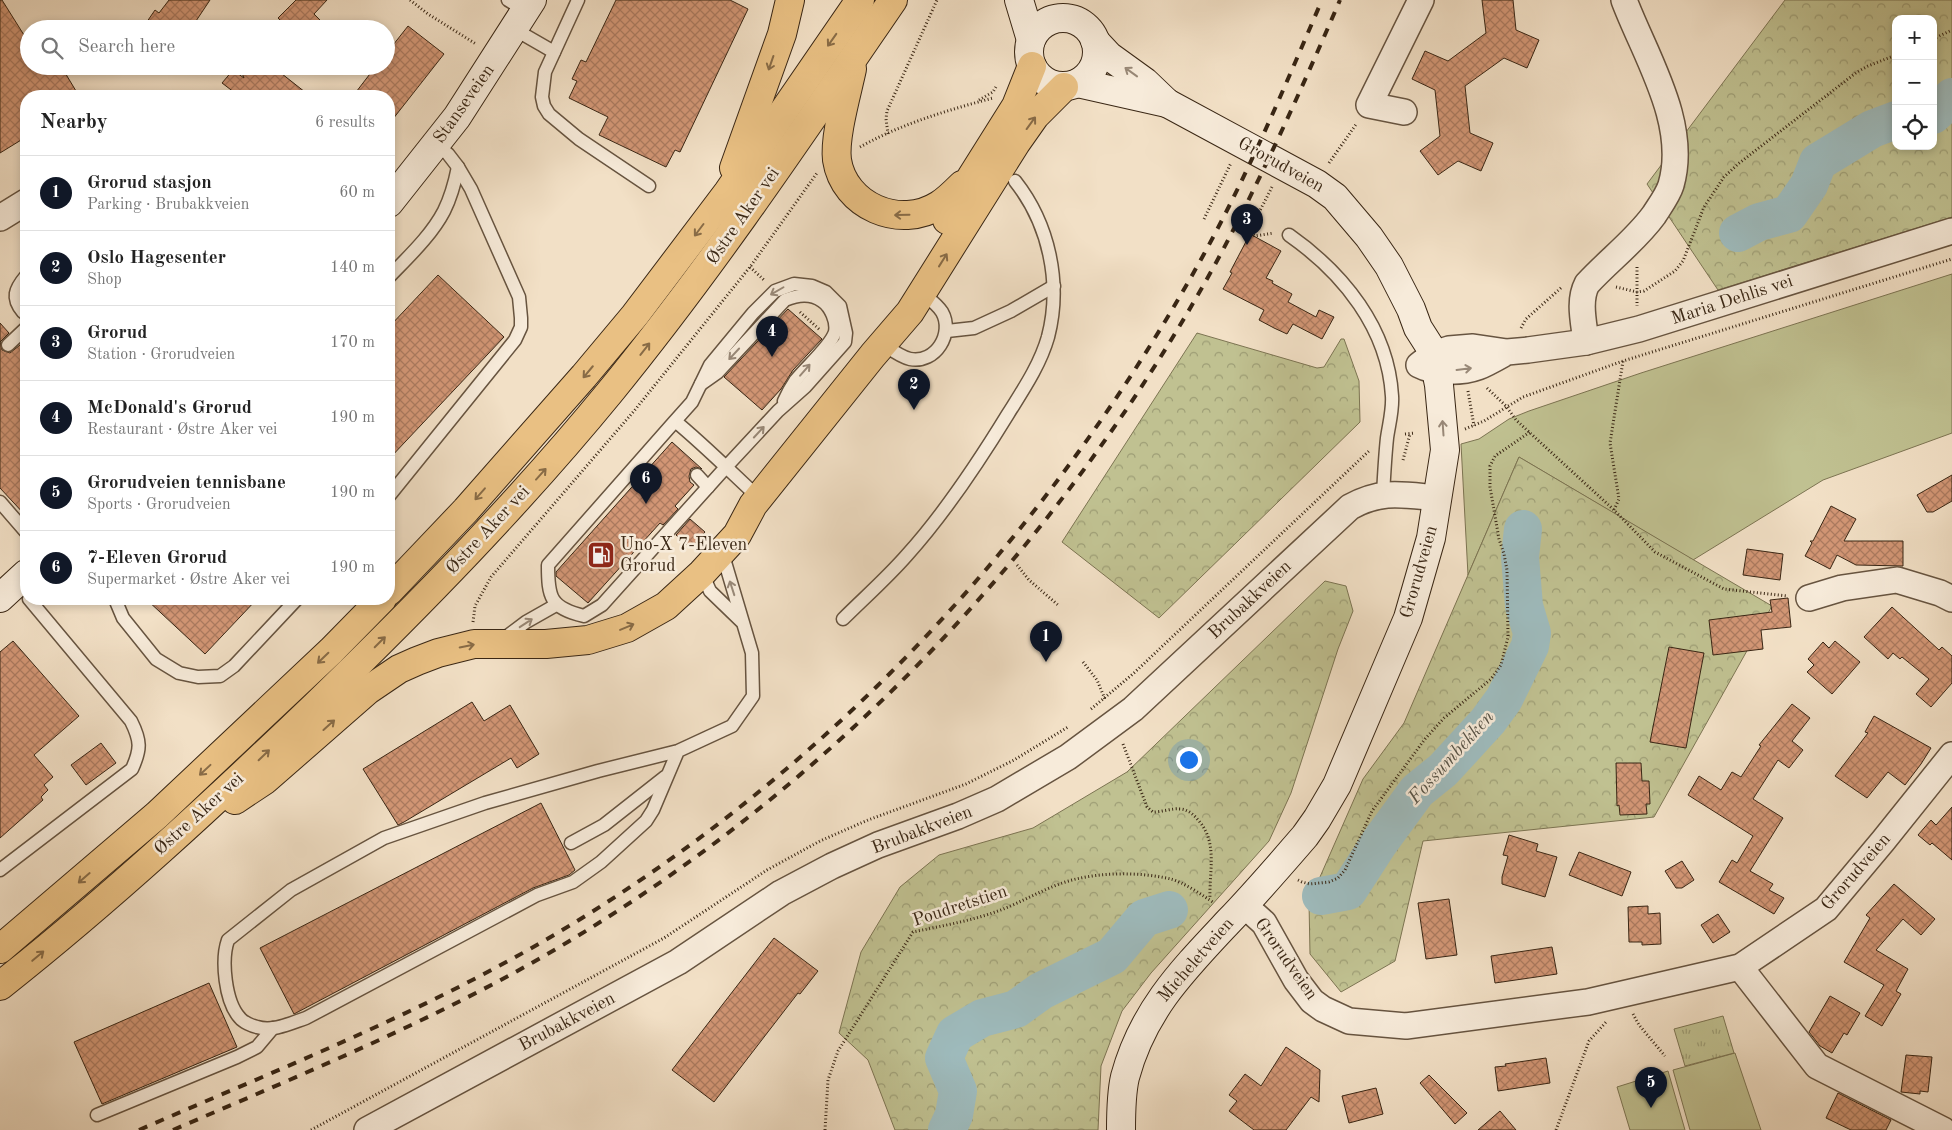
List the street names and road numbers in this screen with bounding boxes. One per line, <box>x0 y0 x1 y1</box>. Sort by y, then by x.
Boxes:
street label: Stanseveien <box>430 61 498 147</box>
street label: Grorudveien <box>1235 134 1327 196</box>
street label: Østre Aker vei <box>703 164 783 267</box>
street label: Maria Dehlis vei <box>1669 272 1795 328</box>
street label: Østre Aker vei <box>443 482 533 577</box>
street label: Grorudveien <box>1397 523 1441 620</box>
street label: Brubakkveien <box>1205 557 1295 643</box>
street label: Østre Aker vei <box>151 769 247 859</box>
street label: Brubakkveien <box>869 802 975 857</box>
street label: Grorudveien <box>1818 830 1894 914</box>
street label: Poudretstien <box>911 882 1010 930</box>
street label: Micheletveien <box>1155 914 1237 1006</box>
street label: Grorudveien <box>1251 915 1321 1003</box>
street label: Brubakkveien <box>516 989 618 1055</box>

